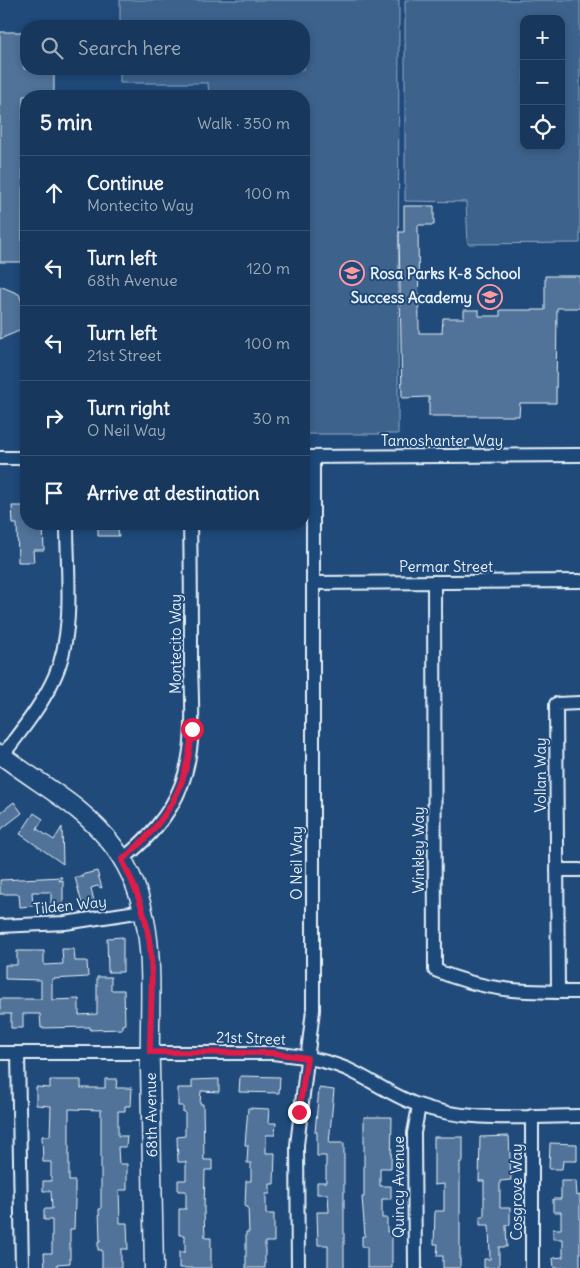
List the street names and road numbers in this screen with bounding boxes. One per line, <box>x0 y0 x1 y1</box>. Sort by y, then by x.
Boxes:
street label: Tamoshanter Way <box>381 431 503 450</box>
street label: Permar Street <box>399 557 493 576</box>
street label: Montecito Way <box>166 594 185 694</box>
street label: Vollan Way <box>531 738 550 812</box>
street label: Winkley Way <box>409 806 428 894</box>
street label: O Neil Way <box>287 826 306 900</box>
street label: Tilden Way <box>32 892 108 918</box>
street label: 21st Street <box>216 1027 286 1049</box>
street label: 68th Avenue <box>141 1072 161 1158</box>
street label: Quincy Avenue <box>389 1136 408 1238</box>
street label: Cosgrove Way <box>507 1144 526 1240</box>

